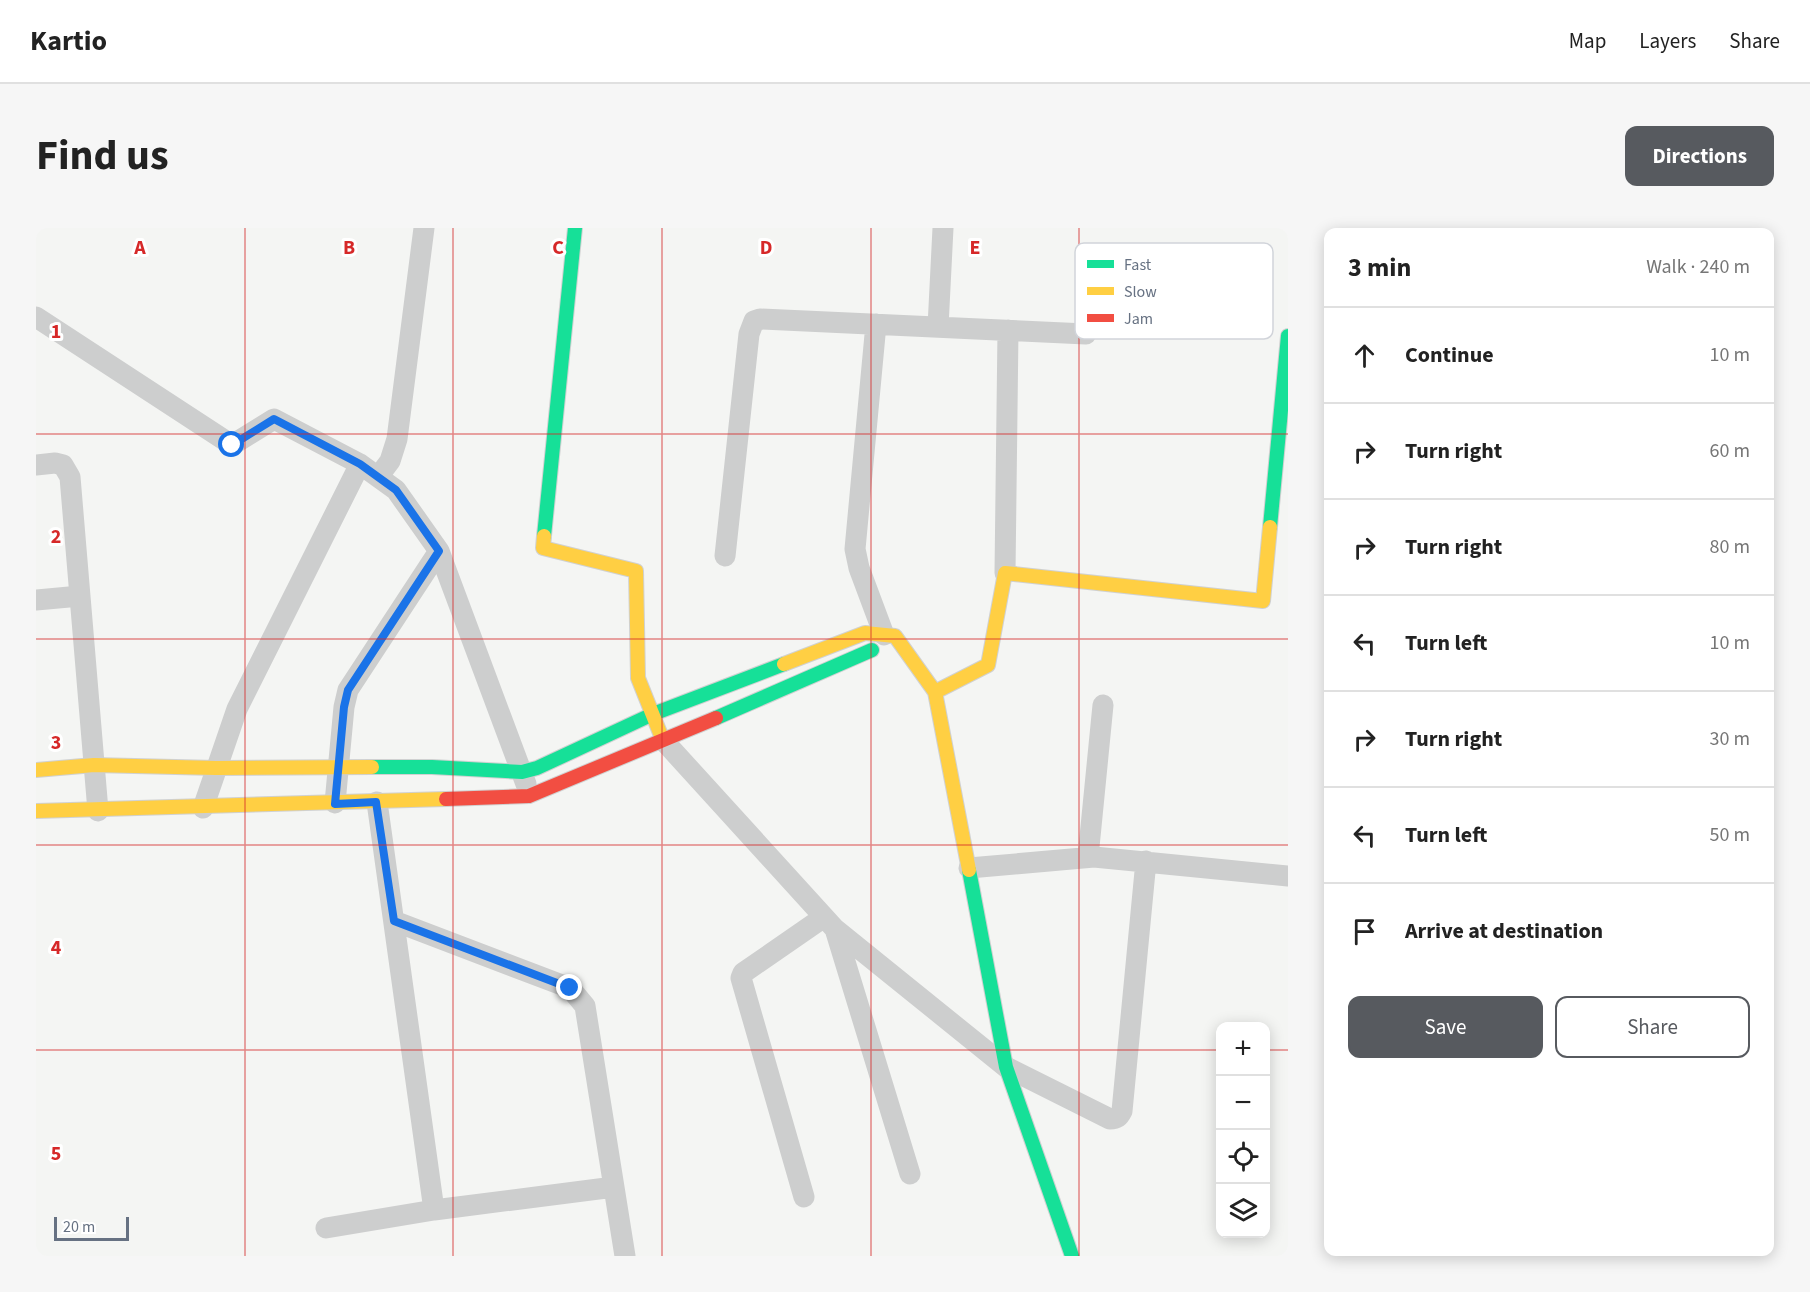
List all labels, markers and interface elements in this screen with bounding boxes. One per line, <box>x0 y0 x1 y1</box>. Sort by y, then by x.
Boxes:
text: Kartio <box>30 21 107 61</box>
text: Map <box>1569 26 1606 56</box>
text: Layers <box>1639 26 1696 56</box>
text: Share <box>1729 26 1780 56</box>
text: Find us <box>36 126 169 186</box>
button: Directions <box>1625 126 1774 186</box>
text: A <box>133 234 146 262</box>
text: B <box>343 234 355 262</box>
text: C <box>552 234 564 262</box>
text: D <box>760 234 772 262</box>
text: E <box>970 234 980 262</box>
legend <box>1075 243 1273 339</box>
text: 3 min <box>1348 249 1411 286</box>
text: Walk · 240 m <box>1646 253 1750 281</box>
text: Fast <box>1124 254 1152 276</box>
text: Slow <box>1124 281 1157 303</box>
text: Jam <box>1124 308 1153 330</box>
text: 1 <box>51 318 61 346</box>
icon: ahead <box>1348 339 1381 372</box>
text: Continue <box>1405 339 1494 371</box>
text: 10 m <box>1710 341 1750 369</box>
route start <box>218 431 244 457</box>
icon: right <box>1348 435 1381 468</box>
text: Turn right <box>1405 435 1502 467</box>
text: 60 m <box>1710 437 1750 465</box>
text: 2 <box>51 523 61 551</box>
icon: right <box>1348 531 1381 564</box>
text: Turn right <box>1405 531 1502 563</box>
text: 80 m <box>1710 533 1750 561</box>
icon: left <box>1348 627 1381 660</box>
text: Turn left <box>1405 627 1487 659</box>
text: 10 m <box>1710 629 1750 657</box>
icon: right <box>1348 723 1381 756</box>
text: Turn right <box>1405 723 1502 755</box>
text: 30 m <box>1710 725 1750 753</box>
text: 3 <box>51 729 61 757</box>
icon: left <box>1348 819 1381 852</box>
text: Turn left <box>1405 819 1487 851</box>
text: 50 m <box>1710 821 1750 849</box>
icon: arrive <box>1348 915 1381 948</box>
text: Arrive at destination <box>1405 915 1603 947</box>
text: 4 <box>51 934 62 962</box>
route end <box>556 974 582 1000</box>
button: Save <box>1348 996 1543 1058</box>
button: Share <box>1555 996 1750 1058</box>
map controls <box>1216 1022 1270 1238</box>
button: + <box>1216 1022 1270 1076</box>
button: − <box>1216 1076 1270 1130</box>
button: locate <box>1216 1130 1270 1184</box>
text: 5 <box>51 1140 61 1168</box>
button: layers <box>1216 1184 1270 1238</box>
scale bar <box>54 1214 129 1242</box>
text: 20 m <box>63 1216 95 1238</box>

